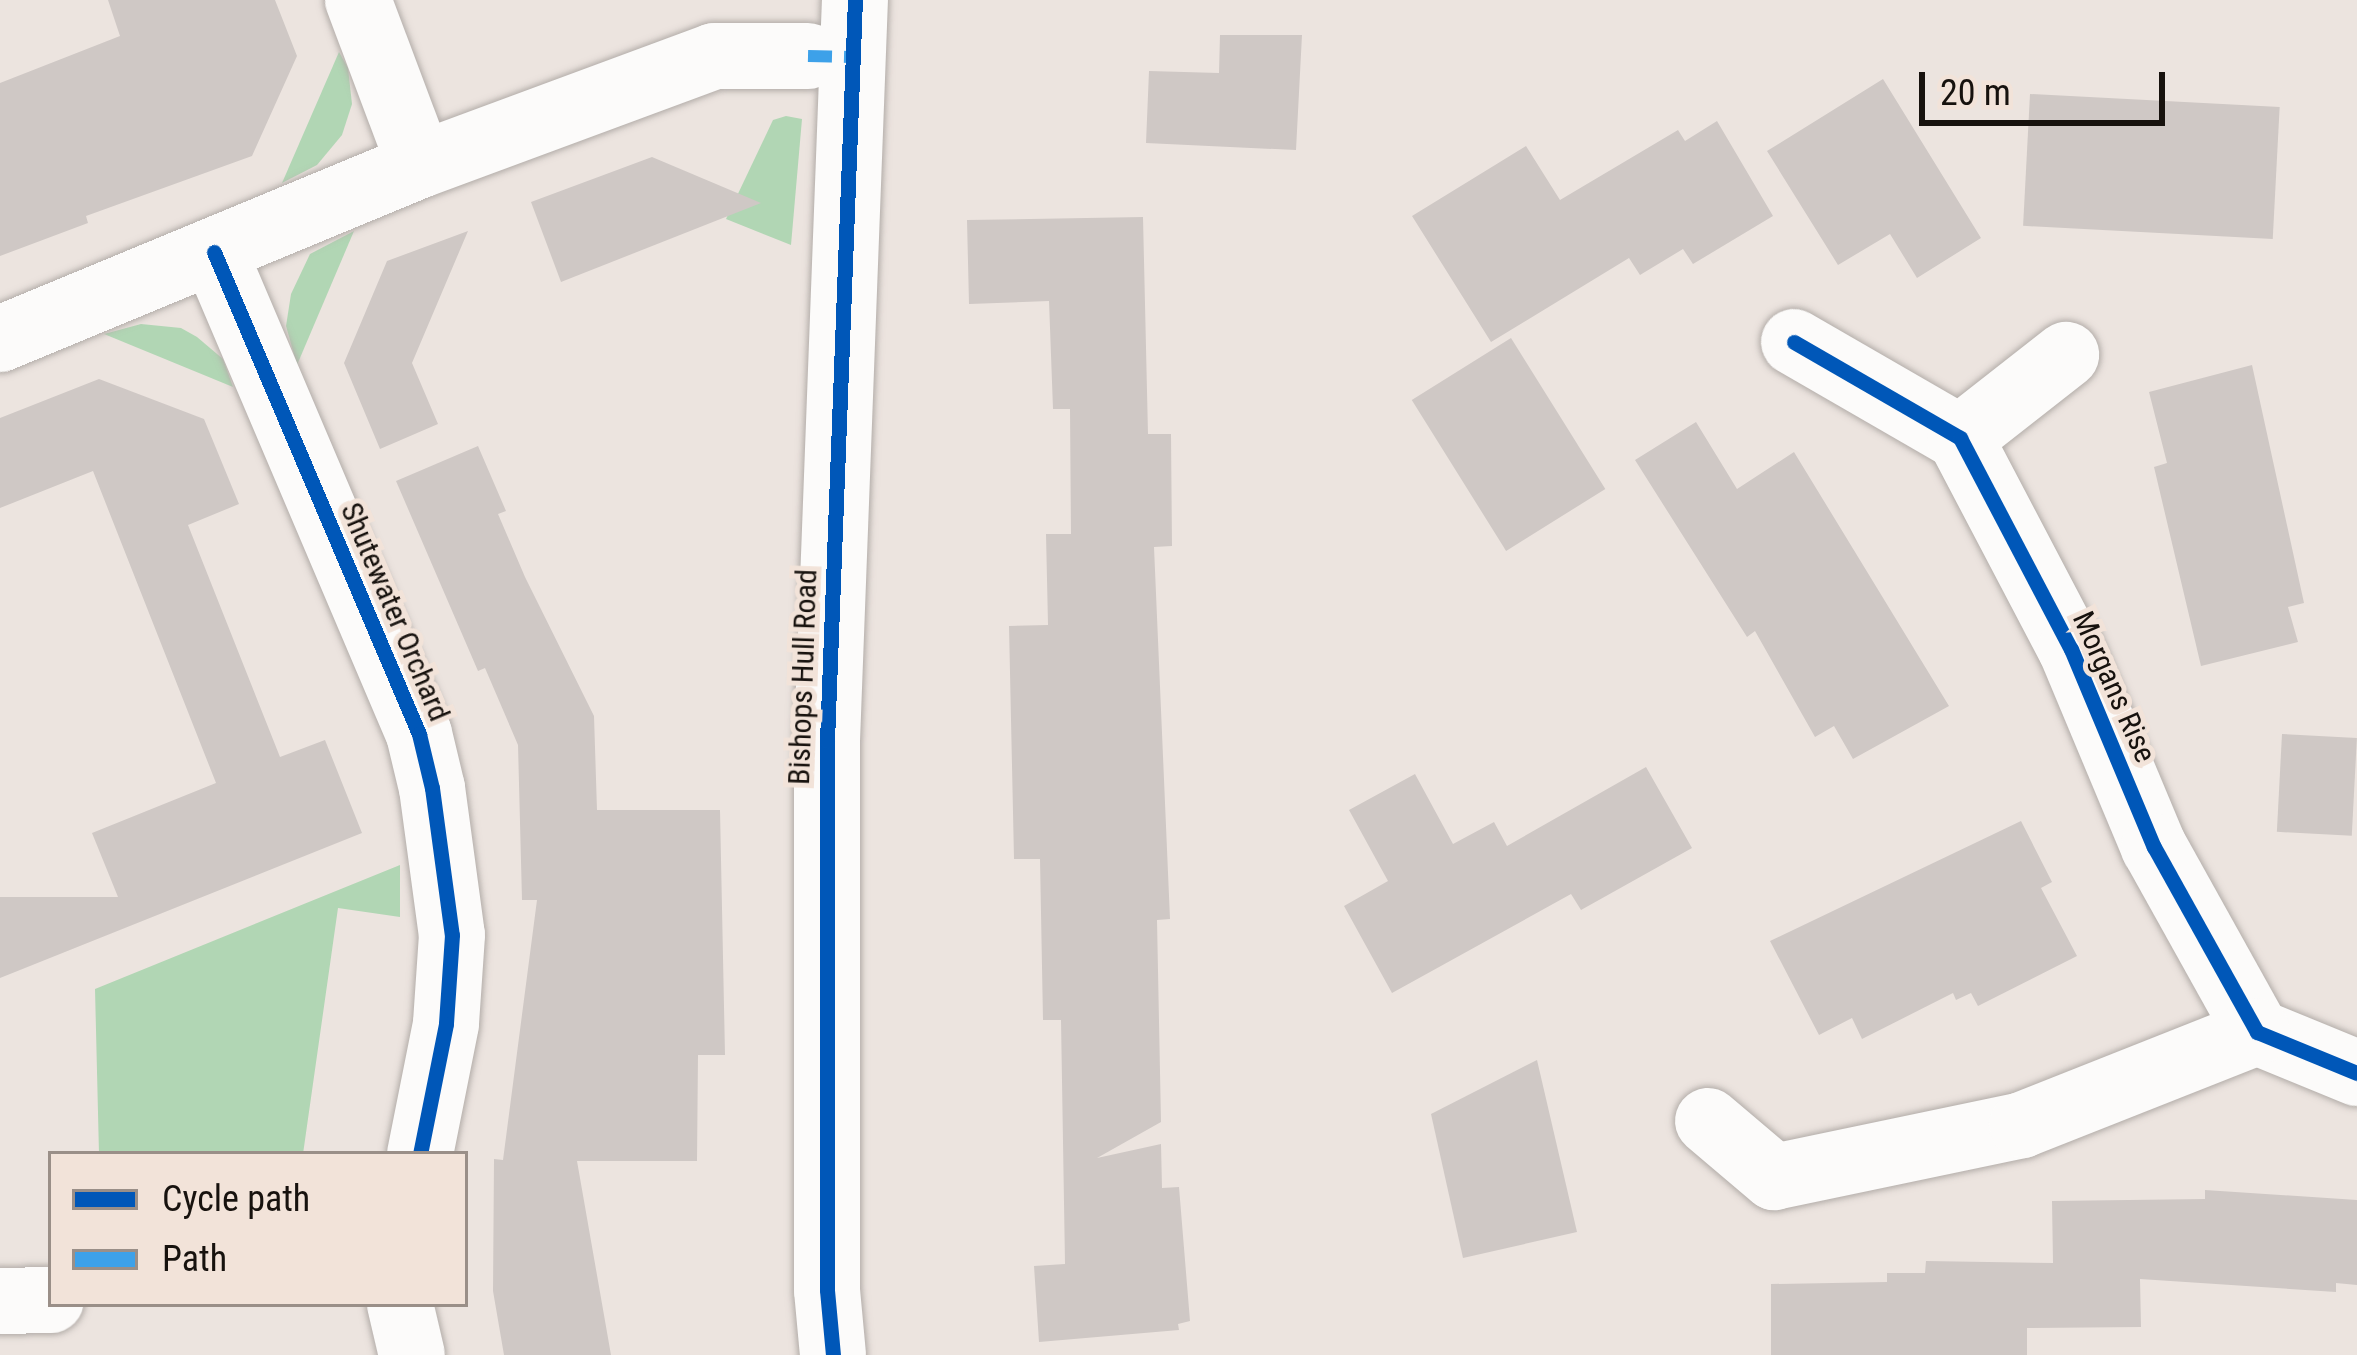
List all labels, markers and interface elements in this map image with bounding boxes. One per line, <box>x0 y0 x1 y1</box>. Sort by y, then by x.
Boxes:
scale bar <box>1925 48 2171 122</box>
text: 20 m <box>1940 72 2011 114</box>
street label: Shutewater Orchard <box>333 497 457 727</box>
street label: Bishops Hull Road <box>781 569 825 785</box>
street label: Morgans Rise <box>2065 606 2163 768</box>
legend <box>48 1151 468 1307</box>
text: Cycle path <box>162 1178 310 1220</box>
text: Path <box>162 1238 227 1280</box>

